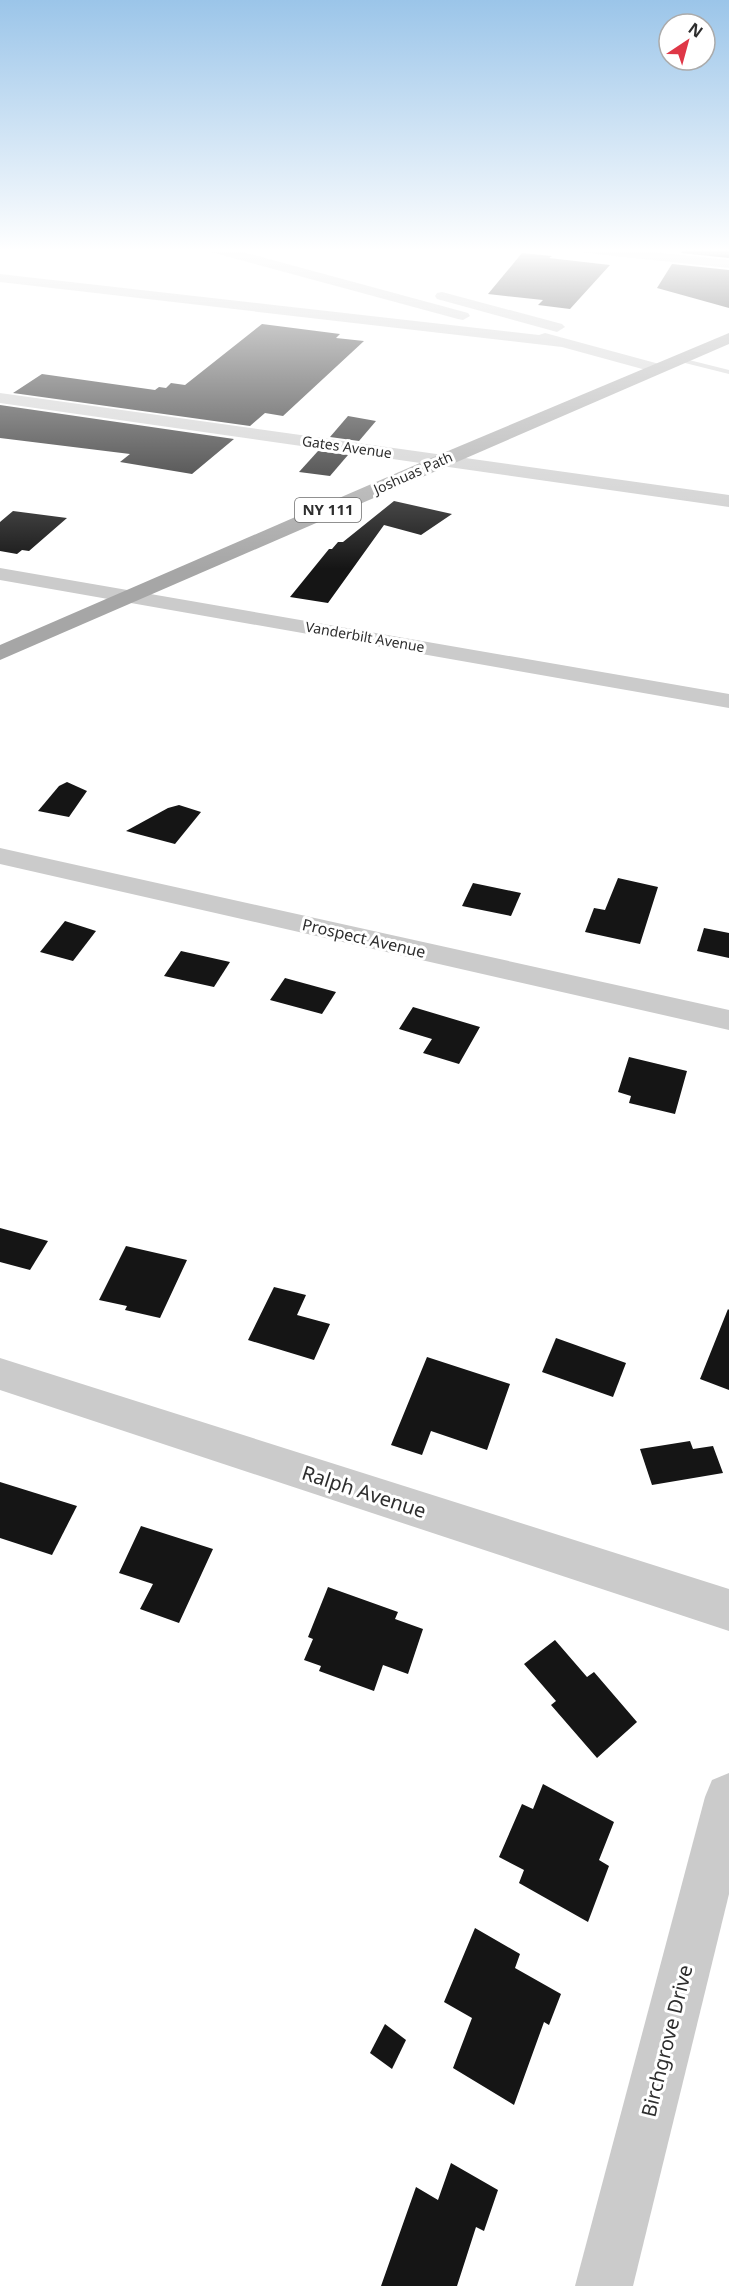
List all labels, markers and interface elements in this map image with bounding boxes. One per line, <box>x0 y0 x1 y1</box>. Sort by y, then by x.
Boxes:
north arrow <box>657 12 717 72</box>
text: N <box>684 17 708 43</box>
street label: Gates Avenue <box>301 431 393 462</box>
street label: Joshuas Path <box>368 447 455 499</box>
road number: NY 111 <box>295 498 361 522</box>
street label: Vanderbilt Avenue <box>304 617 426 656</box>
street label: Prospect Avenue <box>300 913 428 963</box>
street label: Ralph Avenue <box>299 1459 430 1524</box>
street label: Birchgrove Drive <box>635 1962 698 2120</box>

